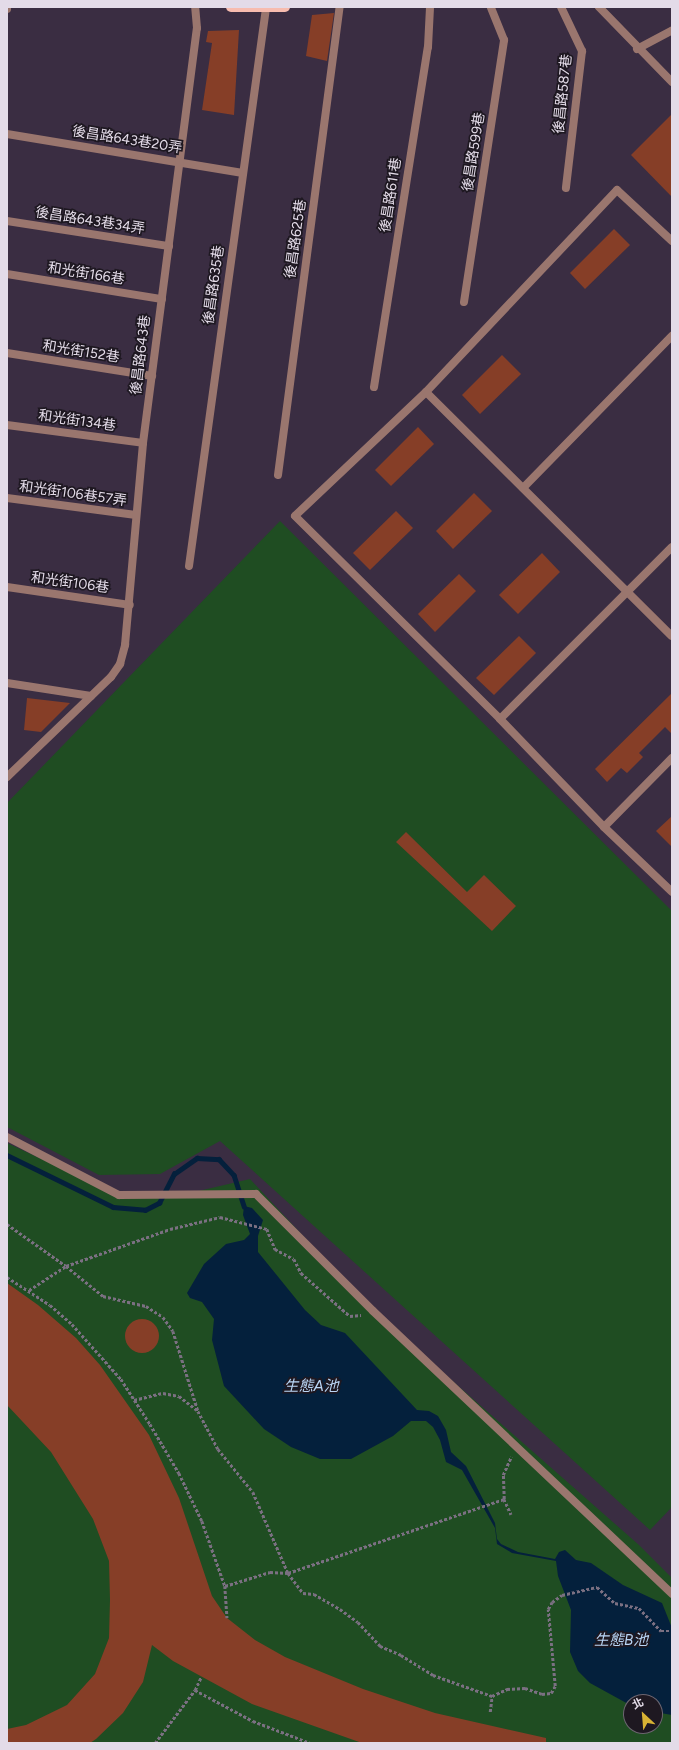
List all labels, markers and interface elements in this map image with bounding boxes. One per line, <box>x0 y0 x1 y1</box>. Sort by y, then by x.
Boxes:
street label: 後昌路587巷 <box>550 53 576 135</box>
street label: 後昌路599巷 <box>459 111 489 193</box>
street label: 後昌路643巷20弄 <box>71 123 183 157</box>
street label: 後昌路611巷 <box>377 156 405 234</box>
street label: 後昌路625巷 <box>282 198 310 280</box>
street label: 後昌路643巷34弄 <box>34 204 146 238</box>
street label: 後昌路635巷 <box>200 244 228 326</box>
street label: 和光街166巷 <box>46 260 126 288</box>
street label: 後昌路643巷 <box>128 314 154 396</box>
street label: 和光街152巷 <box>41 338 121 366</box>
street label: 和光街134巷 <box>37 407 117 435</box>
street label: 和光街106巷57弄 <box>18 478 128 510</box>
street label: 和光街106巷 <box>30 569 110 597</box>
water label: 生態A池 <box>283 1378 339 1396</box>
water label: 生態B池 <box>594 1632 648 1650</box>
north arrow <box>623 1694 663 1734</box>
text: 北 <box>630 1695 646 1712</box>

